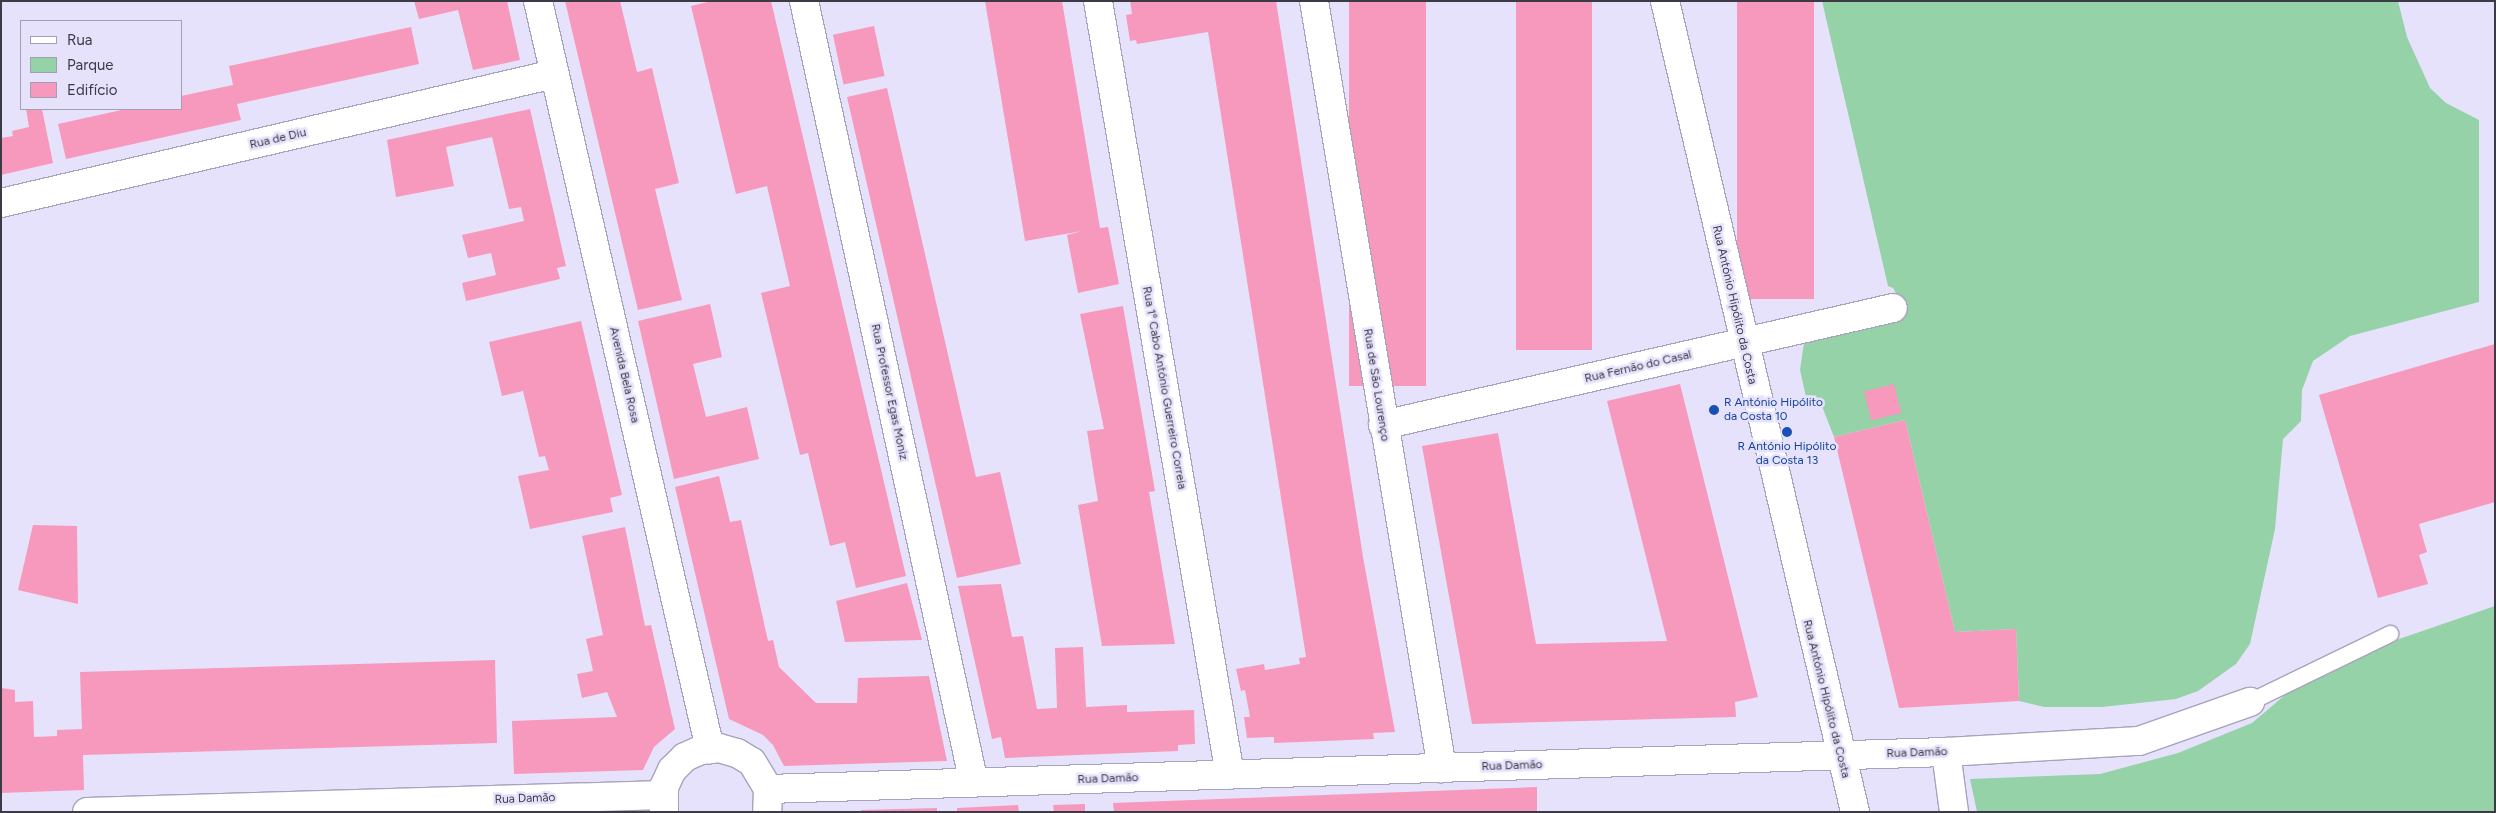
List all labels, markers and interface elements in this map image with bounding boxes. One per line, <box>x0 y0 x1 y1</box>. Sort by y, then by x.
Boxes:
legend <box>20 20 182 110</box>
text: Rua <box>67 31 92 49</box>
text: Parque <box>67 56 114 74</box>
text: Edifício <box>67 81 117 99</box>
street label: Rua de Diu <box>248 126 308 152</box>
street label: Rua António Hipólito da Costa <box>1709 224 1759 386</box>
street label: Rua 1º Cabo António Guerreiro Correia <box>1139 285 1189 491</box>
street label: Rua Professor Egas Moniz <box>868 323 910 461</box>
street label: Avenida Bela Rosa <box>606 326 642 424</box>
street label: Rua de São Lourenço <box>1360 328 1392 442</box>
street label: Rua Fernão do Casal <box>1583 348 1693 386</box>
place label: R António Hipólito da Costa 10 <box>1724 396 1823 424</box>
marker: R António Hipólito da Costa 10 <box>1708 404 1720 416</box>
marker: R António Hipólito da Costa 13 <box>1781 426 1793 438</box>
place label: R António Hipólito da Costa 13 <box>1738 440 1836 468</box>
street label: Rua António Hipólito da Costa <box>1799 618 1853 780</box>
street label: Rua Damão <box>1886 745 1948 761</box>
street label: Rua Damão <box>1481 758 1543 774</box>
street label: Rua Damão <box>1077 771 1139 787</box>
street label: Rua Damão <box>494 791 556 807</box>

